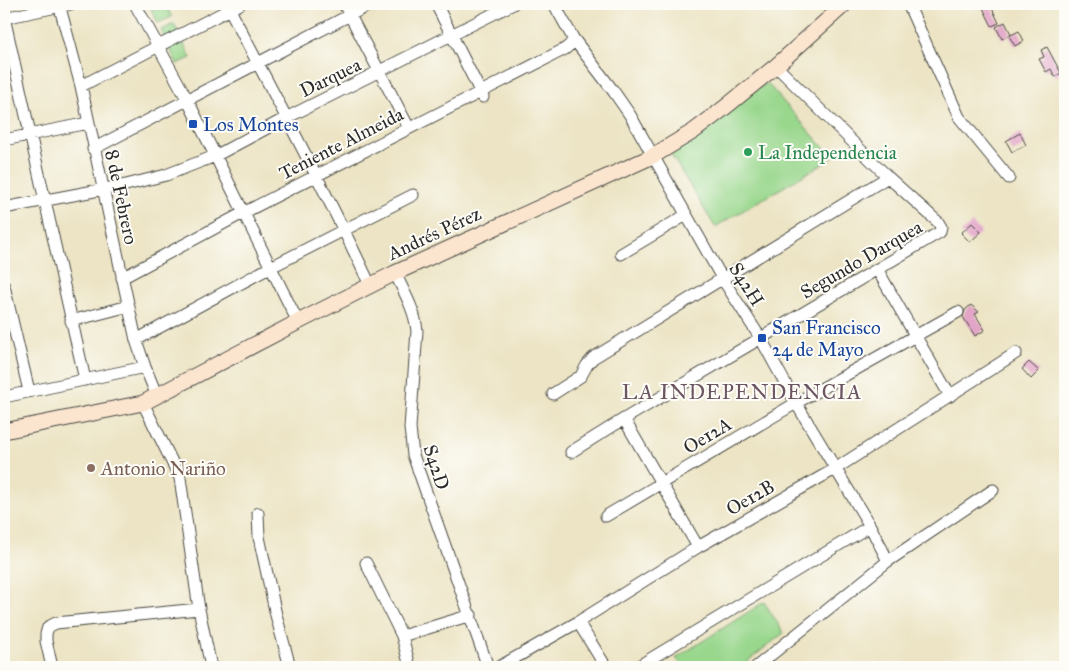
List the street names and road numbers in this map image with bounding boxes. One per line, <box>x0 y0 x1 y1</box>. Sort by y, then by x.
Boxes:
street label: Darquea <box>296 52 366 103</box>
street label: Teniente Almeida <box>275 102 408 185</box>
street label: 8 de Febrero <box>100 148 143 247</box>
street label: Andrés Pérez <box>383 202 485 266</box>
street label: Segundo Darquea <box>796 215 928 304</box>
street label: S42H <box>724 258 769 310</box>
street label: Oe12A <box>679 412 736 459</box>
street label: S42D <box>418 442 455 493</box>
street label: Oe12B <box>722 475 778 520</box>

